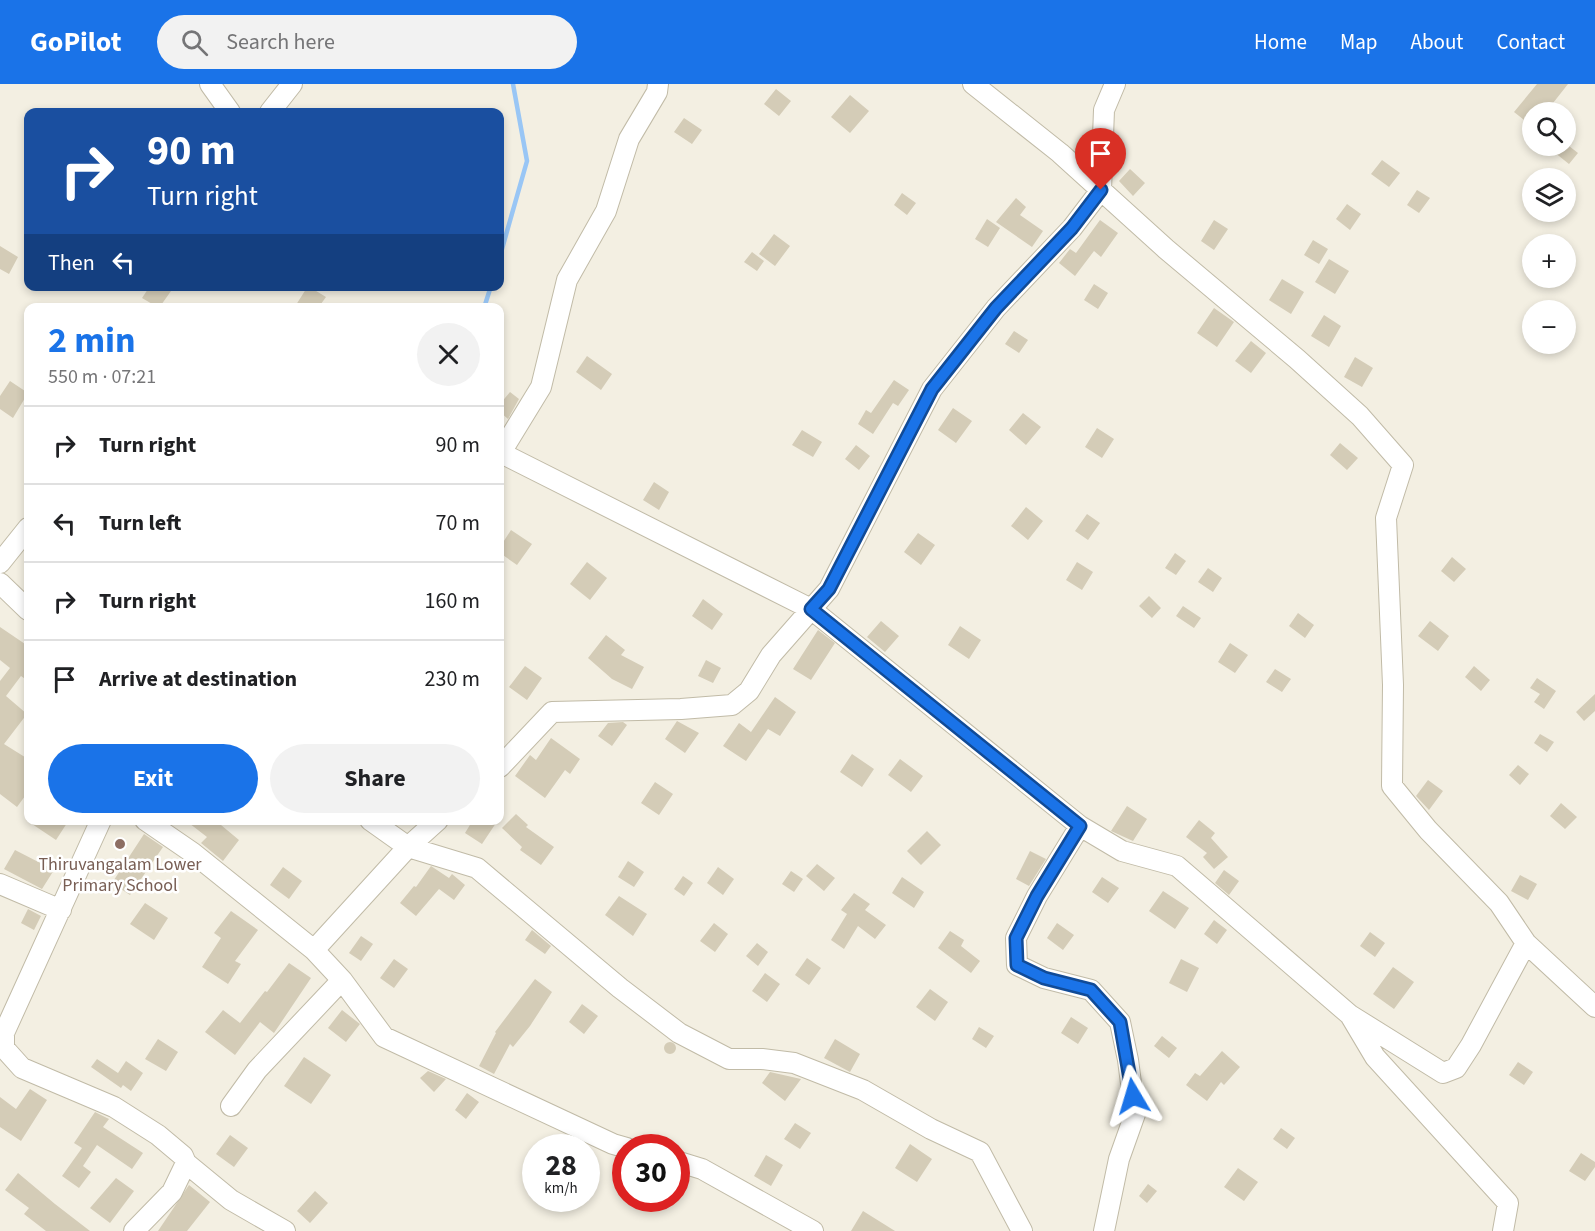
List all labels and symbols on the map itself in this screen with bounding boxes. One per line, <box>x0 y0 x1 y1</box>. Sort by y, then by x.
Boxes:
pin <box>1075 128 1126 190</box>
marker: Thiruvangalam Lower Primary School <box>113 837 127 851</box>
place label: Thiruvangalam Lower Primary School <box>38 852 202 898</box>
position arrow <box>1101 1064 1165 1128</box>
speed limit sign: 30 <box>612 1134 690 1212</box>

